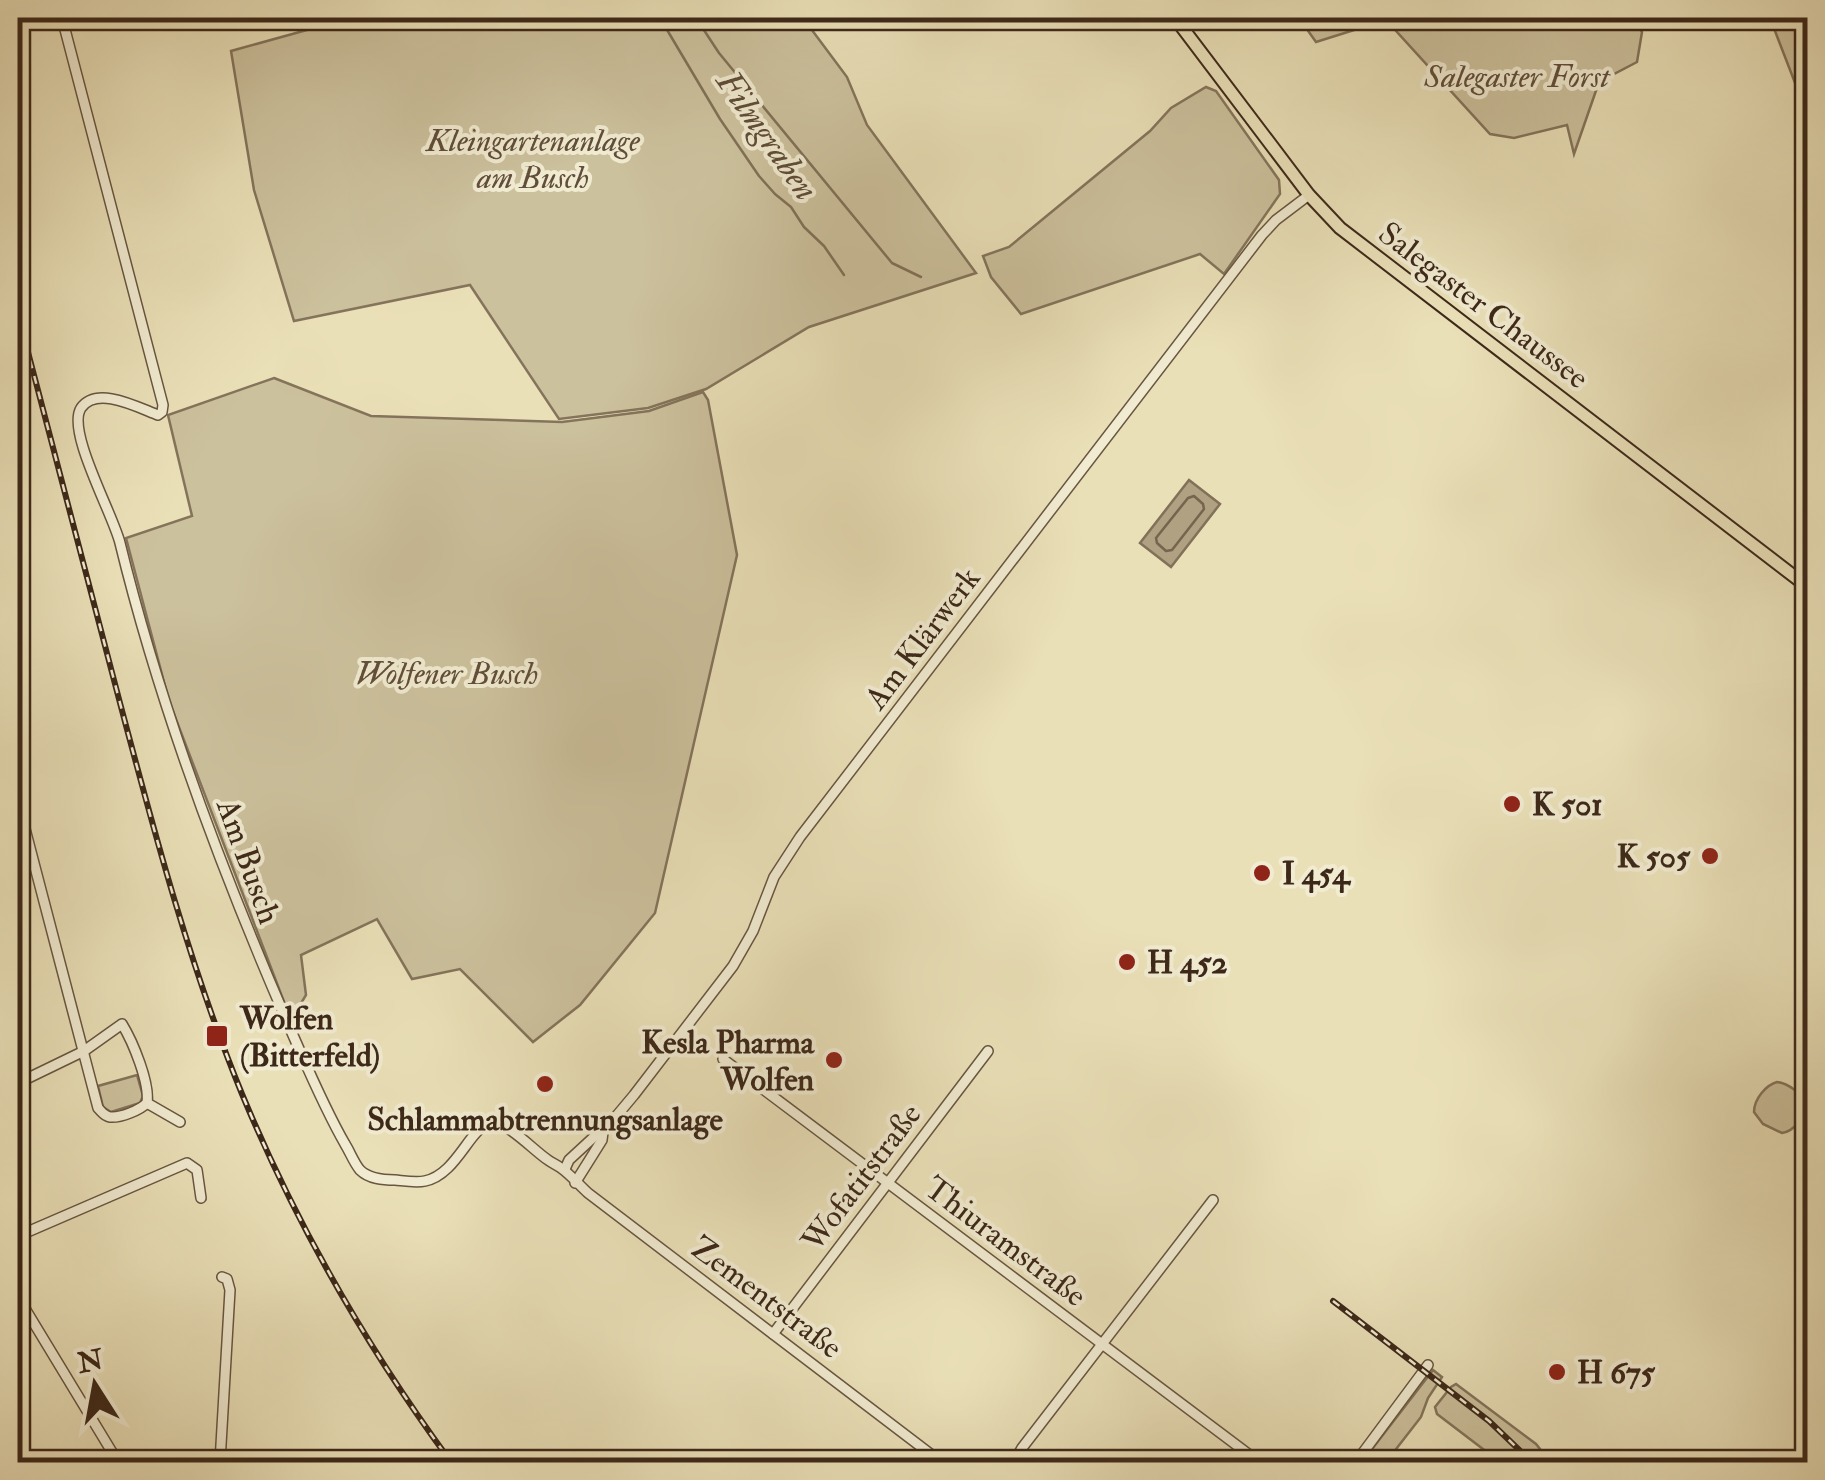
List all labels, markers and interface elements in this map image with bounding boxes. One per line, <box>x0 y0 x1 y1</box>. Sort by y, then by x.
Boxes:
park label: Salegaster Forst <box>1423 57 1611 97</box>
water label: Filmgraben <box>705 60 828 209</box>
park label: Kleingartenanlage am Busch <box>424 121 640 198</box>
street label: Salegaster Chaussee <box>1370 214 1597 398</box>
street label: Am Klärwerk <box>856 560 989 718</box>
park label: Wolfener Busch <box>356 654 538 694</box>
place label: K 501 <box>1532 785 1603 825</box>
street label: Am Busch <box>207 792 289 930</box>
marker: K 501 <box>1501 793 1523 815</box>
place label: K 505 <box>1617 837 1691 877</box>
marker: K 505 <box>1699 845 1721 867</box>
place label: I 454 <box>1282 854 1351 894</box>
marker: I 454 <box>1251 862 1273 884</box>
place label: H 452 <box>1147 943 1227 983</box>
marker: H 452 <box>1116 951 1138 973</box>
place label: Wolfen (Bitterfeld) <box>239 999 380 1076</box>
marker: Wolfen (Bitterfeld) <box>204 1023 230 1049</box>
place label: Kesla Pharma Wolfen <box>641 1023 815 1100</box>
marker: Kesla Pharma Wolfen <box>823 1049 845 1071</box>
marker: Schlammabtrennungsanlage <box>534 1073 556 1095</box>
street label: Wofatitstraße <box>793 1096 930 1260</box>
place label: Schlammabtrennungsanlage <box>367 1100 723 1140</box>
street label: Thiuramstraße <box>917 1168 1094 1316</box>
street label: Zementstraße <box>683 1228 850 1368</box>
north arrow <box>45 1335 145 1435</box>
text: N <box>74 1342 107 1382</box>
place label: H 675 <box>1577 1353 1656 1393</box>
marker: H 675 <box>1546 1361 1568 1383</box>

